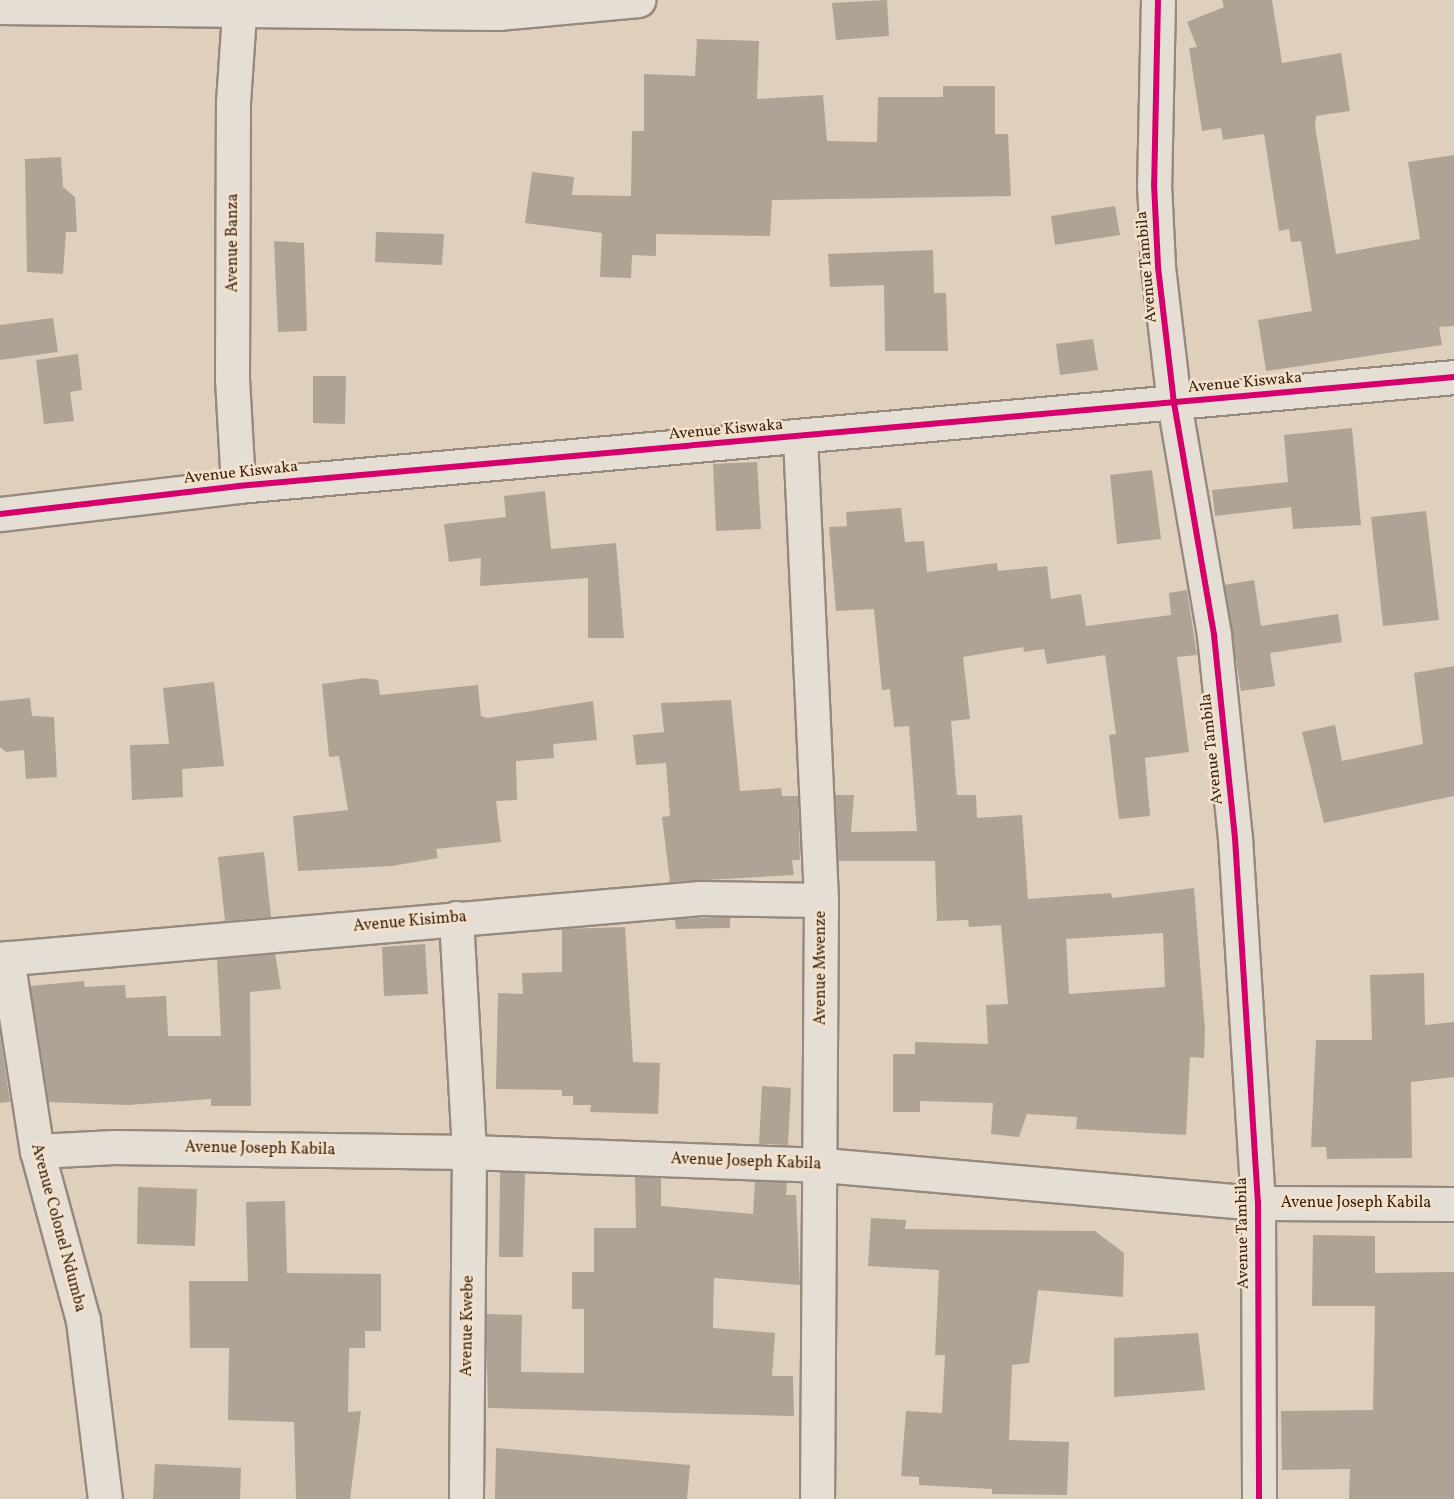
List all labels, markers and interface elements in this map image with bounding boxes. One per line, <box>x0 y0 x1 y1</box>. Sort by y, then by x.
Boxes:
street label: Avenue Banza <box>223 193 243 293</box>
street label: Avenue Tambila <box>1133 210 1161 324</box>
street label: Avenue Kiswaka <box>1187 368 1303 398</box>
street label: Avenue Kiswaka <box>668 415 784 445</box>
street label: Avenue Kiswaka <box>183 457 299 489</box>
street label: Avenue Tambila <box>1197 692 1227 806</box>
street label: Avenue Kisimba <box>353 907 467 937</box>
street label: Avenue Mwenze <box>811 911 831 1025</box>
street label: Avenue Joseph Kabila <box>185 1138 335 1160</box>
street label: Avenue Colonel Ndumba <box>26 1142 90 1314</box>
street label: Avenue Joseph Kabila <box>670 1150 822 1174</box>
street label: Avenue Tambila <box>1232 1177 1254 1289</box>
street label: Avenue Joseph Kabila <box>1281 1193 1431 1213</box>
street label: Avenue Kwebe <box>458 1275 478 1377</box>

